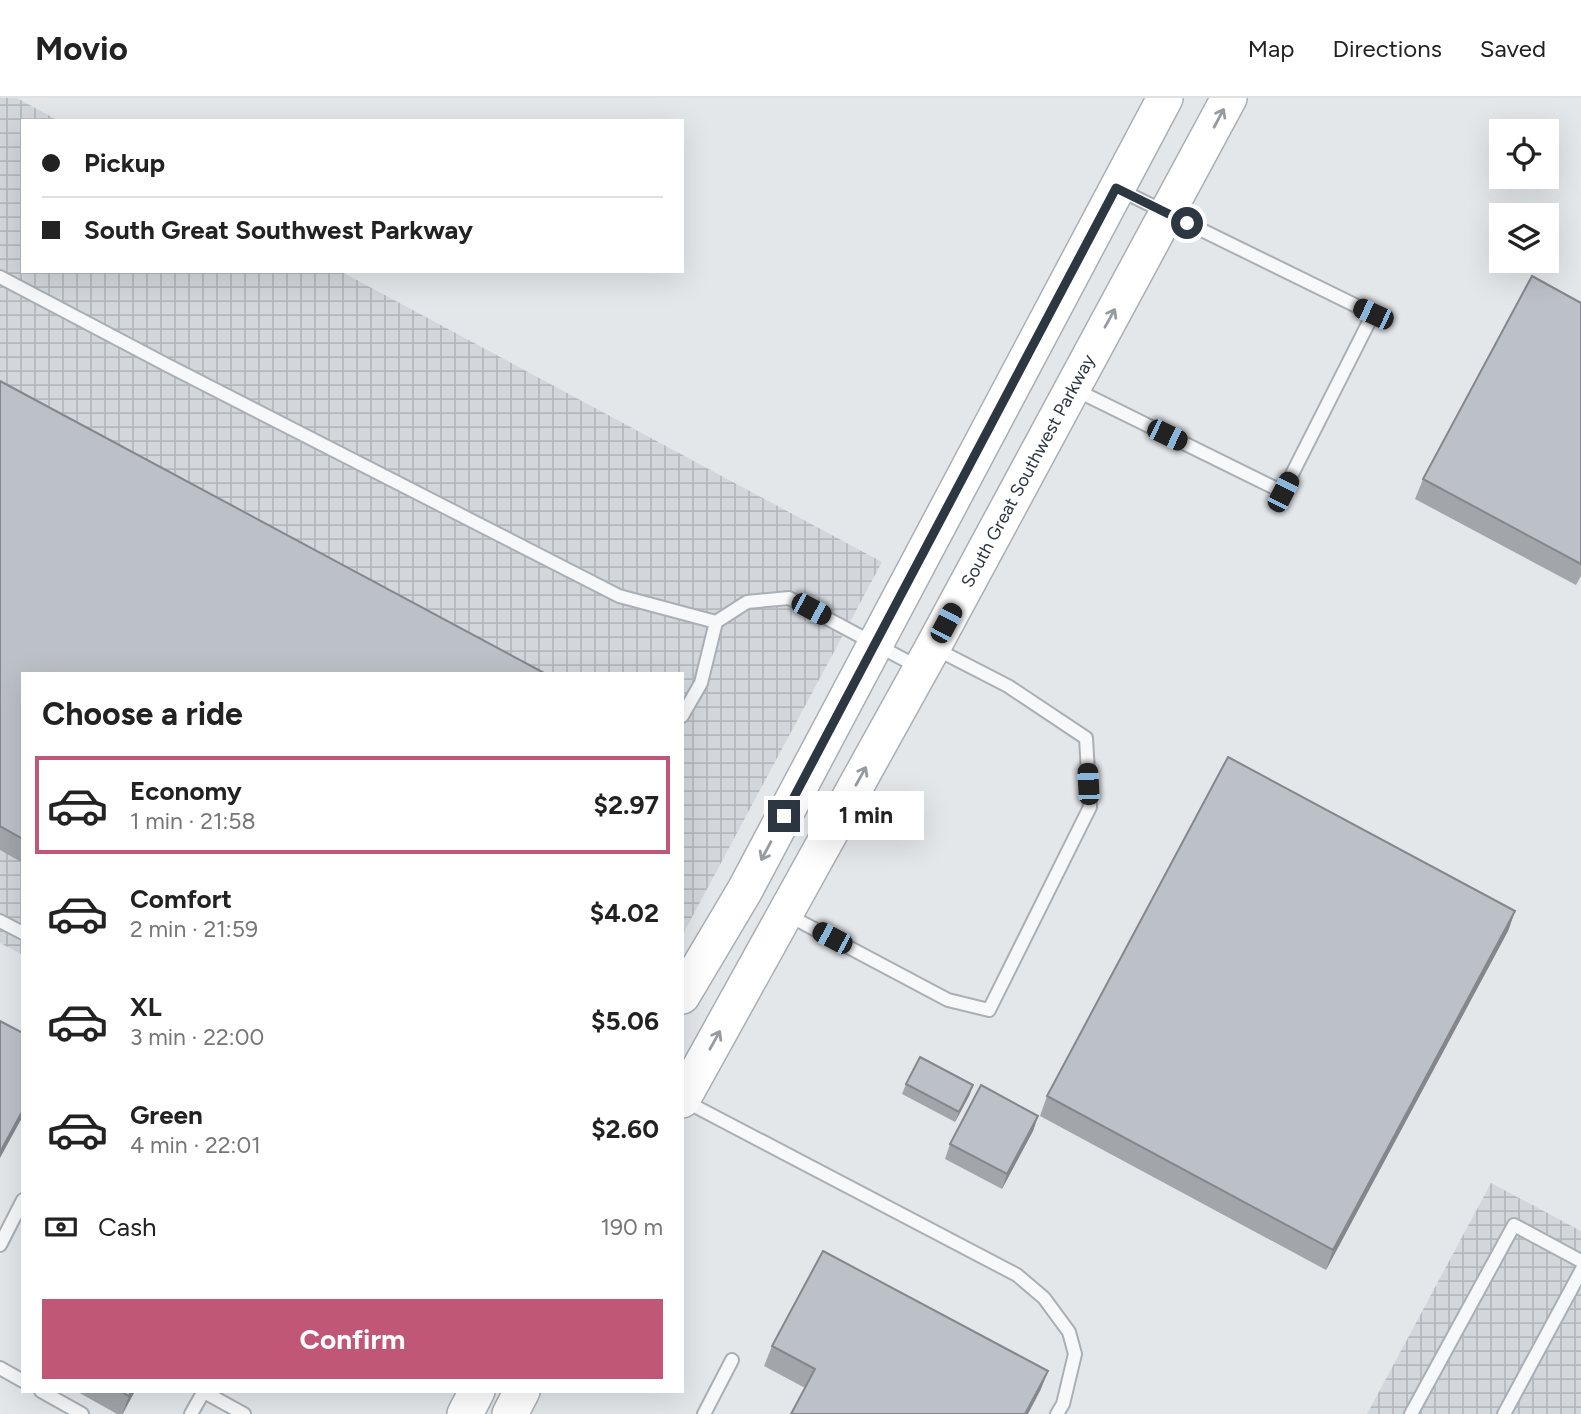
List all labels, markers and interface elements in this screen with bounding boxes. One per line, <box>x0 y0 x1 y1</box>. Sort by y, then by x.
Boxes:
text: Movio <box>35 29 128 68</box>
text: Map <box>1248 34 1294 63</box>
text: Directions <box>1332 34 1442 63</box>
text: Saved <box>1480 34 1546 63</box>
one-way arrow <box>1212 108 1226 129</box>
map controls <box>1489 119 1559 273</box>
button: locate <box>1489 119 1559 189</box>
text: Pickup <box>84 147 165 179</box>
button: layers <box>1489 203 1559 273</box>
route start <box>1171 207 1203 239</box>
text: South Great Southwest Parkway <box>84 214 473 246</box>
car <box>1350 296 1397 332</box>
one-way arrow <box>1104 308 1117 329</box>
street label: South Great Southwest Parkway <box>956 350 1100 591</box>
car <box>1144 416 1191 454</box>
car <box>1265 469 1302 515</box>
car <box>788 590 835 628</box>
car <box>927 600 966 646</box>
text: Choose a ride <box>42 695 243 733</box>
car <box>1077 762 1100 806</box>
one-way arrow <box>854 767 868 787</box>
icon: car <box>46 774 109 837</box>
text: Economy <box>130 775 242 807</box>
text: $2.97 <box>594 789 659 821</box>
callout: 1 min <box>808 792 924 840</box>
route end <box>768 800 800 832</box>
text: 1 min <box>839 801 893 829</box>
text: 1 min · 21:58 <box>130 807 256 835</box>
one-way arrow <box>759 840 772 861</box>
icon: car <box>46 882 109 945</box>
text: Comfort <box>130 883 232 915</box>
text: $4.02 <box>590 897 659 929</box>
text: 2 min · 21:59 <box>130 915 258 943</box>
car <box>809 919 856 957</box>
icon: car <box>46 990 109 1053</box>
text: XL <box>130 991 162 1023</box>
text: $5.06 <box>591 1005 659 1037</box>
text: 3 min · 22:00 <box>130 1023 264 1051</box>
one-way arrow <box>709 1030 722 1051</box>
icon: car <box>46 1098 109 1161</box>
text: Green <box>130 1099 203 1131</box>
text: $2.60 <box>591 1113 659 1145</box>
text: 4 min · 22:01 <box>130 1131 261 1159</box>
icon: cash <box>42 1208 80 1246</box>
text: Cash <box>98 1211 157 1243</box>
text: 190 m <box>600 1213 663 1241</box>
button: Confirm <box>42 1299 663 1379</box>

